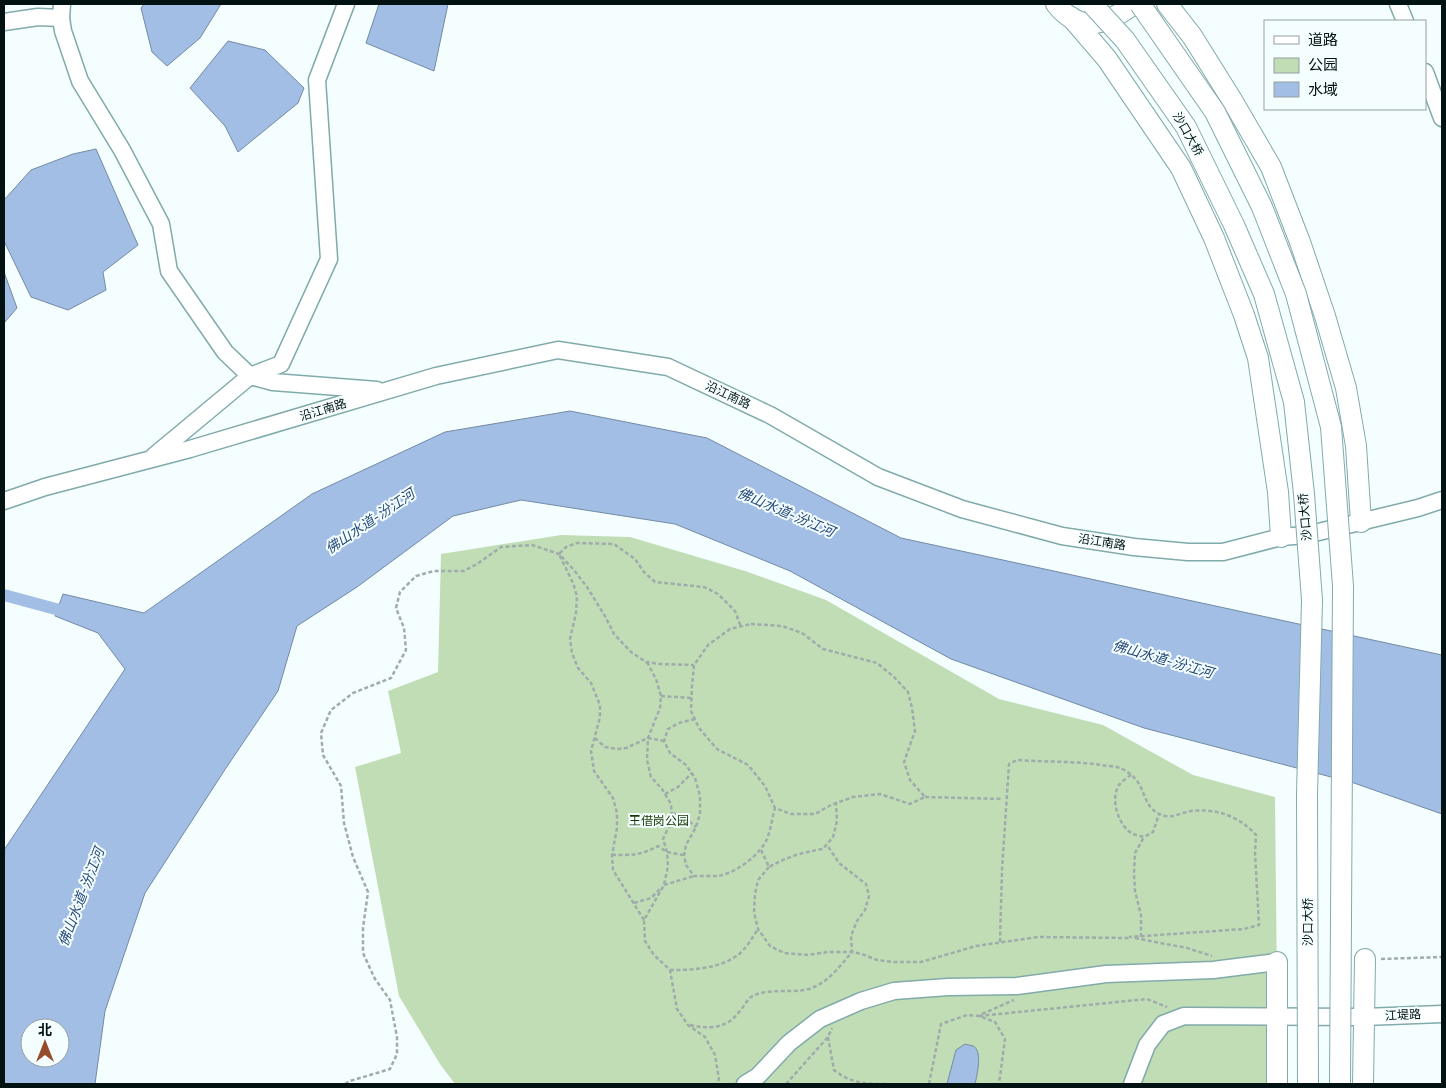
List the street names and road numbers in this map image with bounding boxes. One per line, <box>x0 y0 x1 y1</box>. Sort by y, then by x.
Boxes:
street label: 沙口大桥 <box>1171 109 1207 158</box>
street label: 沿江南路 <box>704 378 753 411</box>
street label: 沿江南路 <box>298 395 348 423</box>
street label: 沙口大桥 <box>1295 493 1313 542</box>
street label: 沿江南路 <box>1077 530 1127 552</box>
street label: 沙口大桥 <box>1300 898 1314 946</box>
street label: 江堤路 <box>1385 1006 1421 1022</box>

